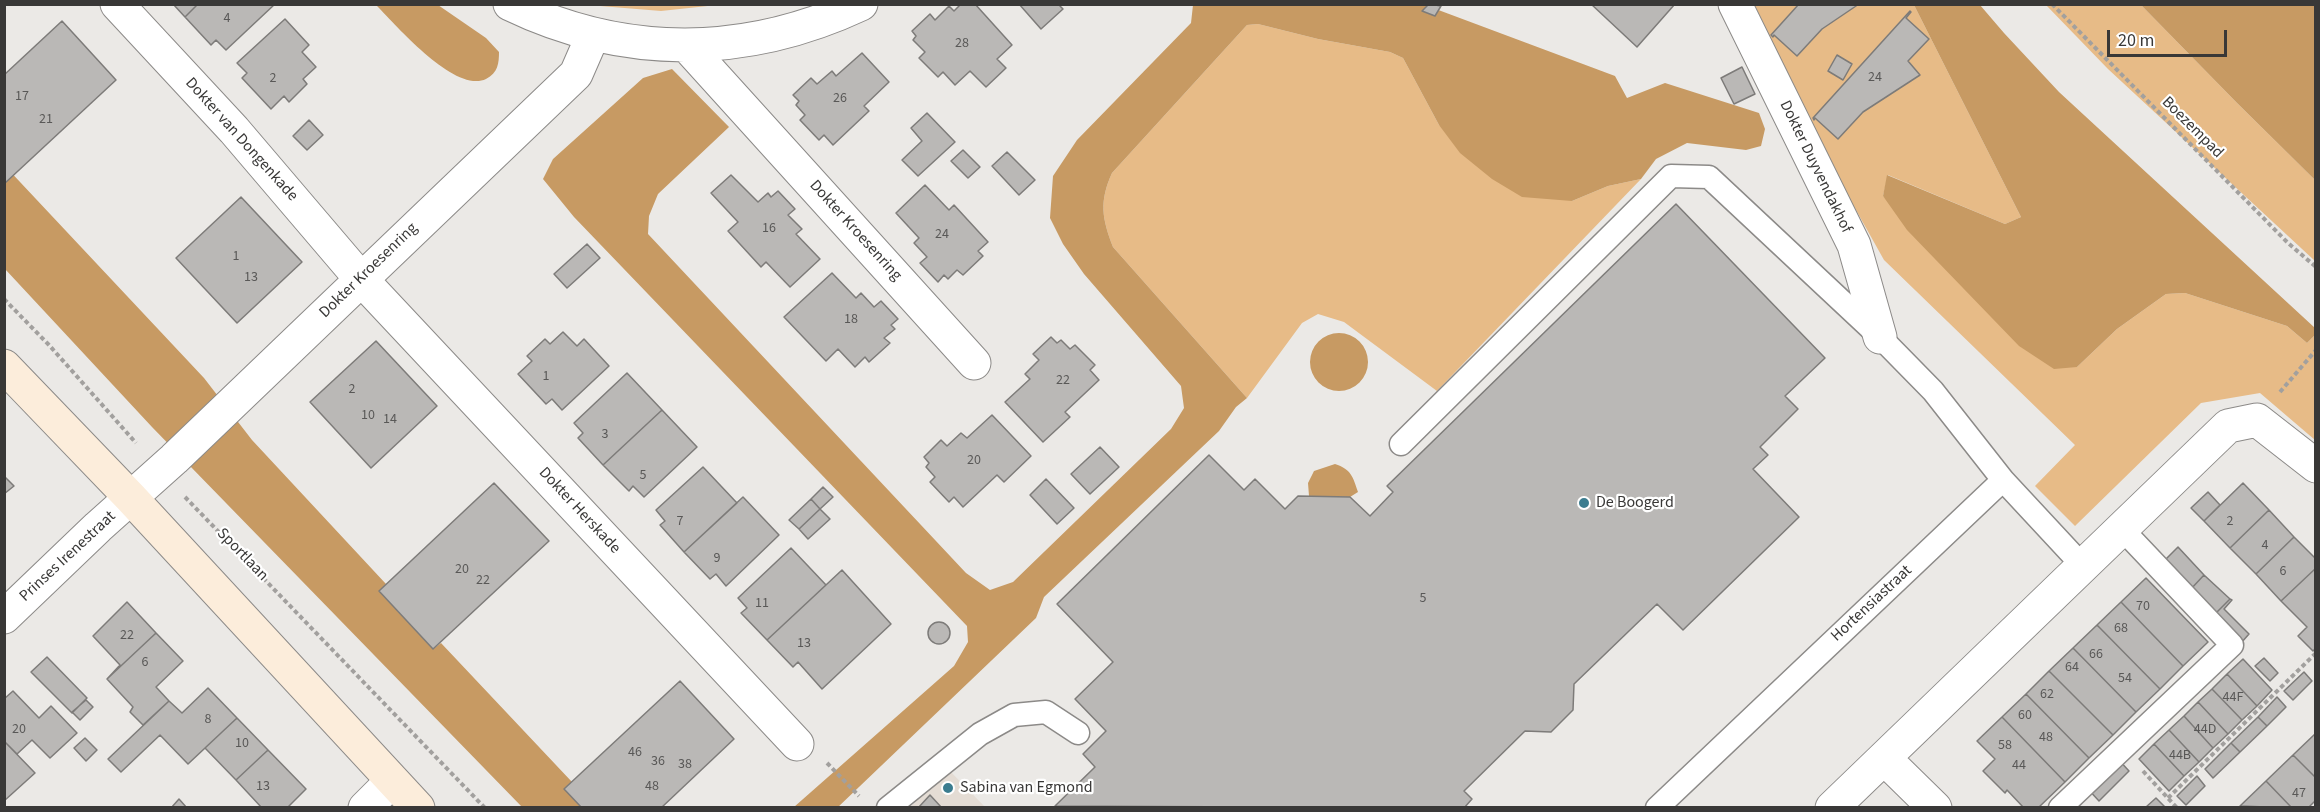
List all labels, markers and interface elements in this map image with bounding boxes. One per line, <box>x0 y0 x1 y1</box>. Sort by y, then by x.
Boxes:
house number: 4 <box>224 11 230 27</box>
scale bar <box>2110 18 2230 56</box>
text: 20 m <box>2118 28 2154 53</box>
house number: 28 <box>955 36 969 52</box>
house number: 24 <box>1868 70 1882 86</box>
house number: 2 <box>270 71 276 87</box>
street label: Dokter van Dongenkade <box>180 74 302 206</box>
house number: 17 <box>15 89 29 105</box>
house number: 26 <box>833 91 847 107</box>
street label: Boezempad <box>2157 93 2227 163</box>
street label: Dokter Duyvendakhof <box>1775 98 1855 236</box>
house number: 21 <box>39 112 53 128</box>
street label: Dokter Kroesenring <box>805 177 905 285</box>
street label: Dokter Kroesenring <box>316 219 422 323</box>
house number: 16 <box>762 221 776 237</box>
house number: 24 <box>935 227 949 243</box>
house number: 1 <box>233 249 239 265</box>
house number: 13 <box>244 270 258 286</box>
house number: 18 <box>844 312 858 328</box>
house number: 1 <box>543 369 549 385</box>
house number: 22 <box>1056 373 1070 389</box>
house number: 2 <box>349 382 355 398</box>
house number: 10 <box>361 408 375 424</box>
house number: 14 <box>383 412 397 428</box>
house number: 3 <box>602 427 608 443</box>
house number: 20 <box>967 453 981 469</box>
street label: Dokter Herskade <box>534 464 624 558</box>
house number: 5 <box>640 468 646 484</box>
place label: De Boogerd <box>1596 493 1674 513</box>
marker: De Boogerd <box>1577 496 1591 510</box>
street label: Prinses Irenestraat <box>16 508 120 606</box>
house number: 7 <box>677 514 683 530</box>
house number: 2 <box>2227 514 2233 530</box>
street label: Sportlaan <box>212 525 272 585</box>
house number: 4 <box>2262 538 2268 554</box>
house number: 9 <box>714 551 720 567</box>
house number: 20 <box>455 562 469 578</box>
street label: Hortensiastraat <box>1828 562 1916 646</box>
house number: 6 <box>2280 564 2286 580</box>
house number: 22 <box>476 573 490 589</box>
house number: 5 <box>1420 591 1426 607</box>
house number: 11 <box>755 596 769 612</box>
house number: 70 <box>2136 599 2150 615</box>
house number: 68 <box>2114 621 2128 637</box>
house number: 22 <box>120 628 134 644</box>
house number: 13 <box>797 636 811 652</box>
house number: 66 <box>2089 647 2103 663</box>
house number: 6 <box>142 655 148 671</box>
house number: 64 <box>2065 660 2079 676</box>
house number: 54 <box>2118 671 2132 687</box>
house number: 62 <box>2040 687 2054 703</box>
house number: 44F <box>2223 690 2243 706</box>
house number: 60 <box>2018 708 2032 724</box>
house number: 8 <box>205 712 211 728</box>
house number: 20 <box>12 722 26 738</box>
house number: 44D <box>2194 722 2216 738</box>
house number: 48 <box>2039 730 2053 746</box>
house number: 10 <box>235 736 249 752</box>
house number: 58 <box>1998 738 2012 754</box>
house number: 46 <box>628 745 642 761</box>
house number: 44B <box>2169 748 2191 764</box>
house number: 36 <box>651 754 665 770</box>
house number: 38 <box>678 757 692 773</box>
house number: 44 <box>2012 758 2026 774</box>
place label: Sabina van Egmond <box>960 778 1093 798</box>
house number: 13 <box>256 779 270 795</box>
house number: 48 <box>645 779 659 795</box>
marker: Sabina van Egmond <box>941 781 955 795</box>
house number: 47 <box>2292 786 2306 802</box>

